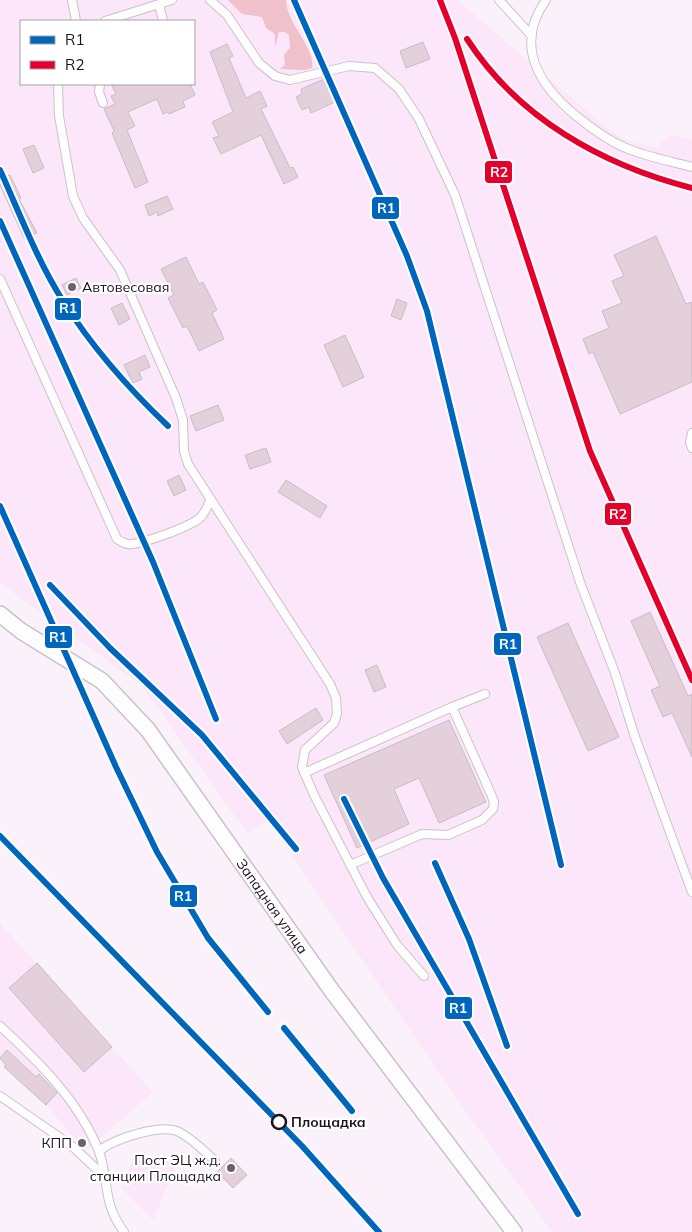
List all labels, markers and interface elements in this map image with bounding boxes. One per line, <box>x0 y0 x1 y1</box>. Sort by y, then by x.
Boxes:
legend <box>20 20 195 85</box>
text: R1 <box>65 30 84 49</box>
text: R2 <box>65 55 84 74</box>
line badge: R2 <box>484 160 513 184</box>
text: R2 <box>490 163 508 181</box>
line badge: R1 <box>371 196 400 220</box>
text: R1 <box>377 199 395 217</box>
place label: Автовесовая <box>82 278 170 296</box>
marker: Автовесовая <box>66 281 78 293</box>
line badge: R1 <box>54 297 82 321</box>
text: R1 <box>59 299 77 317</box>
line badge: R2 <box>604 502 632 526</box>
text: R2 <box>609 505 627 523</box>
line badge: R1 <box>44 625 73 649</box>
text: R1 <box>49 628 67 646</box>
line badge: R1 <box>493 632 522 656</box>
text: R1 <box>499 635 517 653</box>
street label: Западная улица <box>233 855 312 957</box>
line badge: R1 <box>169 884 198 908</box>
text: R1 <box>174 887 192 905</box>
line badge: R1 <box>444 996 473 1020</box>
text: R1 <box>449 999 467 1017</box>
place label: Площадка <box>291 1113 366 1131</box>
marker: Площадка <box>271 1114 287 1130</box>
place label: КПП <box>41 1134 72 1152</box>
marker: КПП <box>76 1137 88 1149</box>
place label: Пост ЭЦ ж.д. станции Площадка <box>90 1151 221 1185</box>
marker: Пост ЭЦ ж.д. станции Площадка <box>225 1162 237 1174</box>

